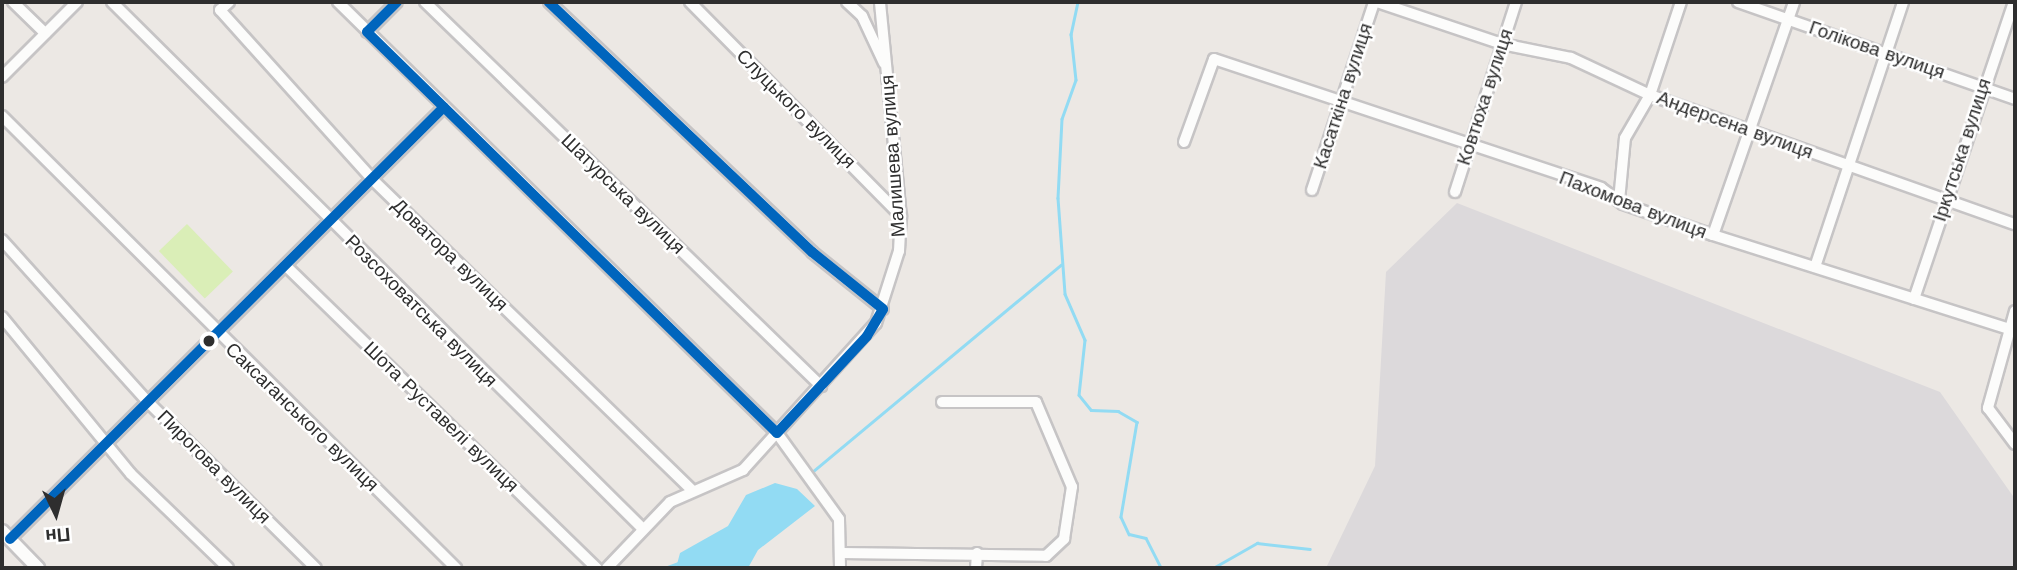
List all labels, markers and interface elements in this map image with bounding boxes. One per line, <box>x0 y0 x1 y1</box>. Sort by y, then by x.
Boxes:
street label: Голікова вулиця <box>1806 16 1948 84</box>
street label: Касаткіна вулиця <box>1309 20 1377 172</box>
street label: Ковтюха вулиця <box>1452 26 1518 168</box>
street label: Слуцького вулиця <box>732 45 860 173</box>
street label: Малишева вулиця <box>876 74 910 238</box>
street label: Іркутська вулиця <box>1928 76 1996 224</box>
street label: Андерсена вулиця <box>1654 86 1816 164</box>
street label: Шатурська вулиця <box>556 129 690 259</box>
street label: Пахомова вулиця <box>1556 166 1710 244</box>
street label: Доватора вулиця <box>387 194 513 316</box>
street label: Розсоховатська вулиця <box>340 230 502 392</box>
unlabelled marker <box>202 334 216 348</box>
street label: Шота Руставелі вулиця <box>359 337 523 497</box>
street label: Саксаганського вулиця <box>221 338 383 496</box>
street label: Пирогова вулиця <box>153 406 275 528</box>
north arrow <box>21 479 91 549</box>
text: Пн <box>44 523 71 548</box>

